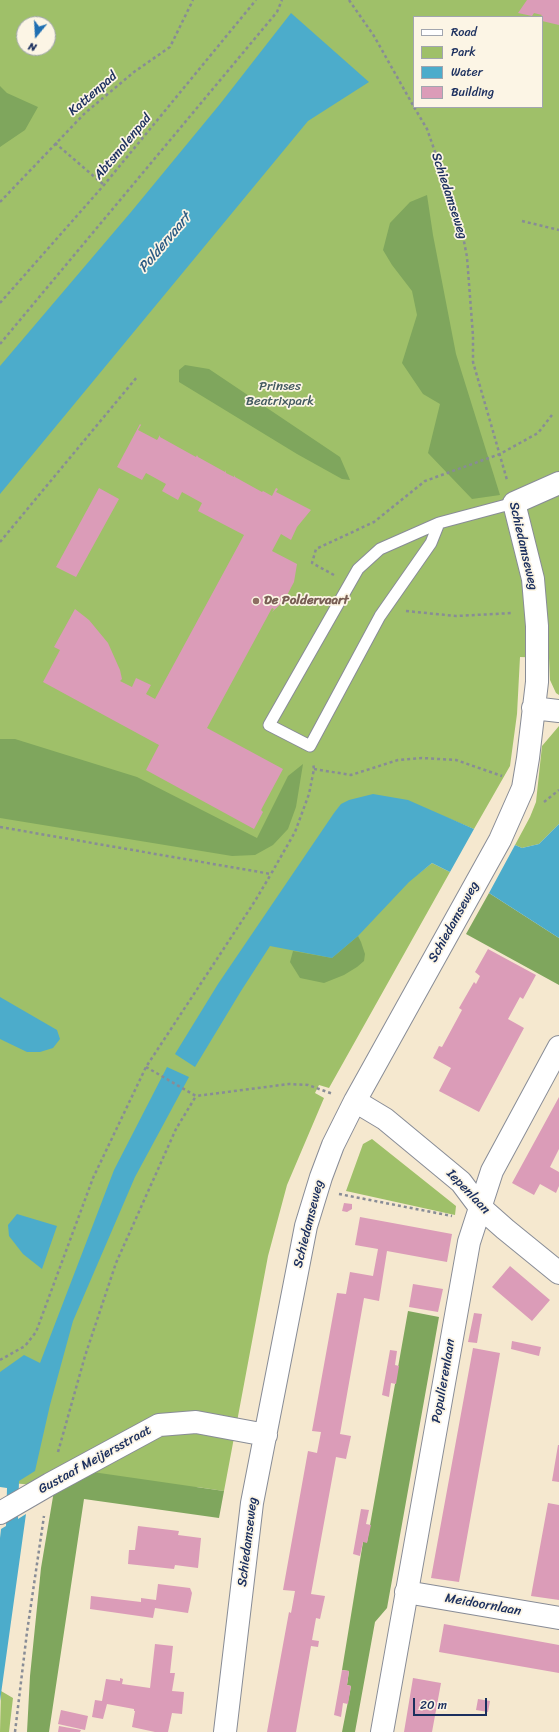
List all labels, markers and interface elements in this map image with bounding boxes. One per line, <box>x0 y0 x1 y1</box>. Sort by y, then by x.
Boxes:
north arrow <box>16 16 56 56</box>
legend <box>413 16 543 108</box>
text: Road <box>451 21 477 43</box>
text: N <box>26 37 39 57</box>
text: Park <box>451 41 476 63</box>
text: Water <box>451 61 483 83</box>
street label: Kattenpad <box>66 69 120 119</box>
text: Building <box>451 81 494 103</box>
street label: Abtsmolenpad <box>91 111 155 183</box>
street label: Schiedamseweg <box>428 151 470 241</box>
water label: Poldervaart <box>135 210 195 276</box>
park label: Prinses Beatrixpark <box>246 379 314 410</box>
street label: Schiedamseweg <box>505 500 541 592</box>
place label: De Poldervaart <box>264 593 349 609</box>
marker: De Poldervaart <box>251 596 261 606</box>
street label: Schiedamseweg <box>425 879 483 965</box>
street label: Iepenlaan <box>443 1166 493 1218</box>
street label: Schiedamseweg <box>291 1178 327 1270</box>
street label: Populierenlaan <box>429 1338 459 1424</box>
street label: Gustaaf Meijersstraat <box>36 1423 154 1497</box>
street label: Schiedamseweg <box>235 1496 261 1588</box>
street label: Meidoornlaan <box>444 1591 522 1619</box>
scale bar <box>415 1690 489 1716</box>
text: 20 m <box>420 1694 447 1716</box>

